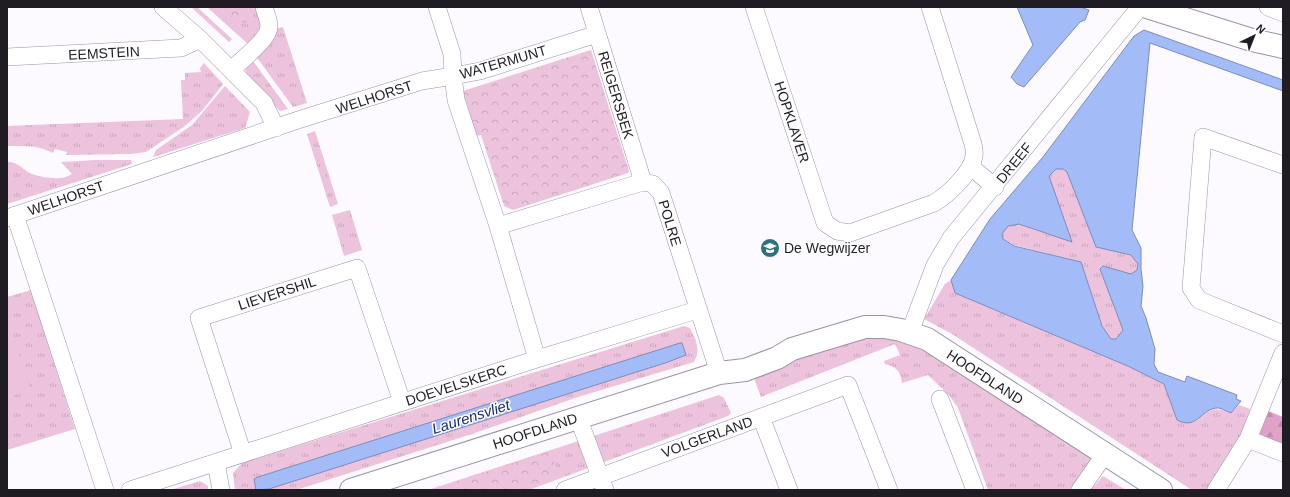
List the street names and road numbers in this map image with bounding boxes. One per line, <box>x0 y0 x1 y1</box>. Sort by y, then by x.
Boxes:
street label: WATERMUNT <box>458 42 549 82</box>
street label: EEMSTEIN <box>68 43 140 63</box>
street label: REIGERSBEK <box>595 49 637 141</box>
street label: WELHORST <box>334 77 415 117</box>
street label: HOPKLAVER <box>771 79 813 165</box>
street label: DREEF <box>993 140 1035 186</box>
street label: WELHORST <box>26 177 107 218</box>
street label: POLRE <box>655 198 685 248</box>
street label: LIEVERSHIL <box>236 273 318 313</box>
street label: HOOFDLAND <box>944 346 1026 408</box>
street label: DOEVELSKERC <box>404 361 508 409</box>
street label: HOOFDLAND <box>491 410 579 452</box>
street label: VOLGERLAND <box>659 413 755 461</box>

